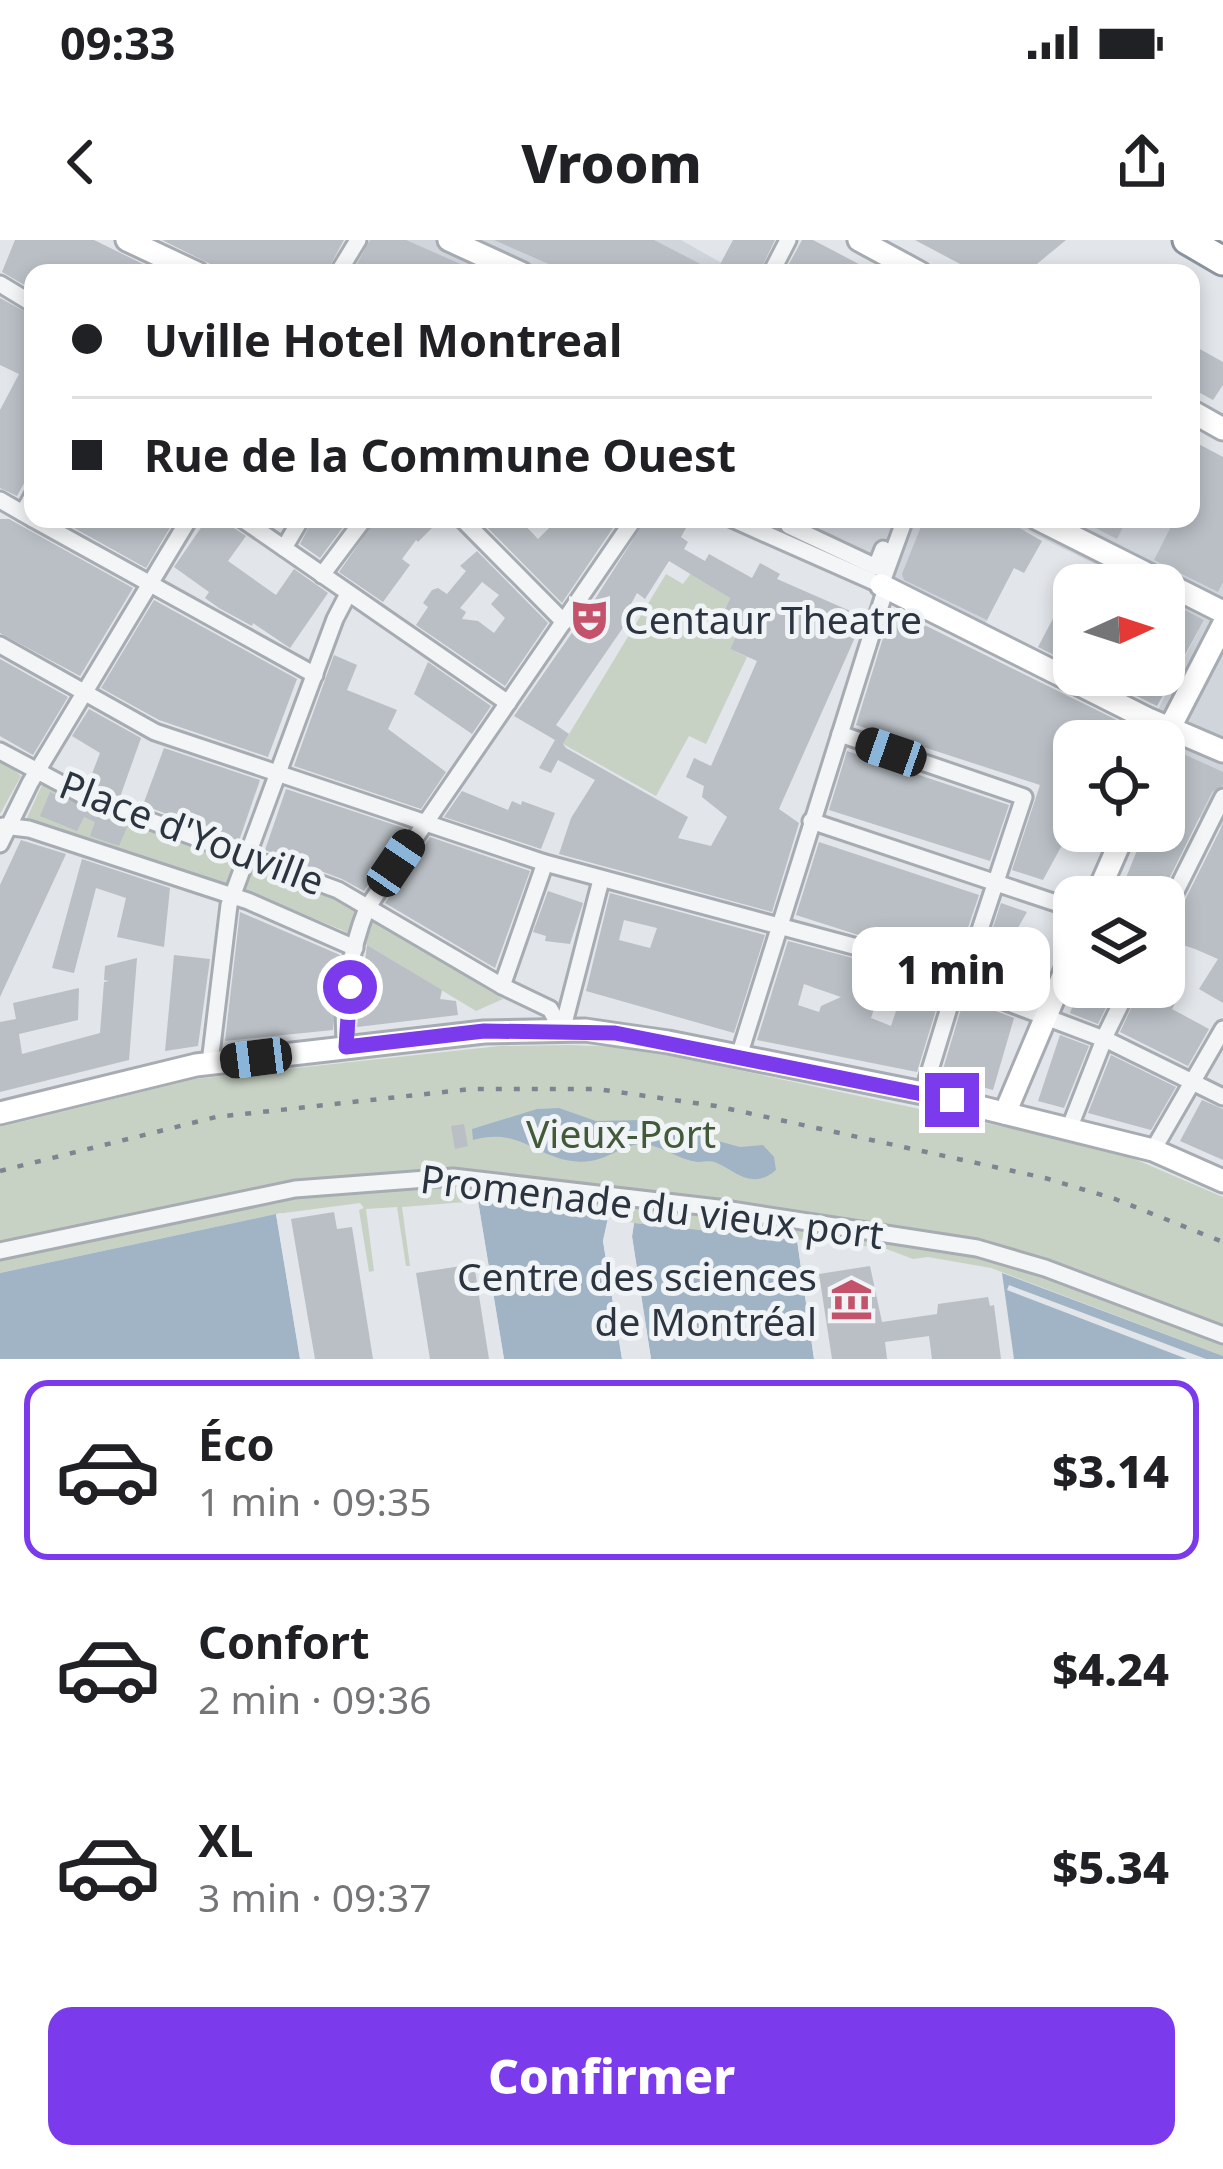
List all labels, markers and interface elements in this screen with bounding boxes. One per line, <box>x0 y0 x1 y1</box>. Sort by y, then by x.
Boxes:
text: 09:33 <box>60 12 176 73</box>
text: Vroom <box>521 125 702 199</box>
icon: back <box>48 129 114 195</box>
icon: share <box>1109 129 1175 195</box>
text: Uville Hotel Montreal <box>144 309 622 370</box>
text: Rue de la Commune Ouest <box>144 424 736 485</box>
north arrow <box>1053 564 1185 696</box>
map controls <box>1053 564 1185 1008</box>
place label: Centaur Theatre <box>624 592 922 645</box>
theatre icon: Centaur Theatre <box>567 597 613 643</box>
button: locate <box>1053 720 1185 852</box>
car <box>851 723 931 781</box>
street label: Place d'Youville <box>53 757 332 906</box>
car <box>361 823 431 903</box>
button: layers <box>1053 876 1185 1008</box>
callout: 1 min <box>853 926 1051 1010</box>
text: 1 min <box>897 942 1005 995</box>
route start <box>323 960 377 1014</box>
car <box>218 1036 294 1080</box>
route end <box>925 1073 979 1127</box>
park label: Vieux-Port <box>526 1106 716 1159</box>
street label: Promenade du vieux port <box>418 1151 887 1260</box>
place label: Centre des sciences de Montréal <box>457 1249 817 1347</box>
museum icon: Centre des sciences de Montréal <box>828 1276 874 1322</box>
text: Éco <box>198 1413 275 1474</box>
icon: car <box>54 1416 162 1524</box>
text: $3.14 <box>1052 1440 1169 1501</box>
text: 1 min · 09:35 <box>198 1474 432 1527</box>
text: Confort <box>198 1611 369 1672</box>
icon: car <box>54 1614 162 1722</box>
text: $4.24 <box>1052 1638 1169 1699</box>
text: 2 min · 09:36 <box>198 1672 432 1725</box>
text: XL <box>198 1809 253 1870</box>
icon: car <box>54 1812 162 1920</box>
text: $5.34 <box>1052 1836 1169 1897</box>
text: 3 min · 09:37 <box>198 1870 432 1923</box>
button: Confirmer <box>48 2007 1175 2145</box>

